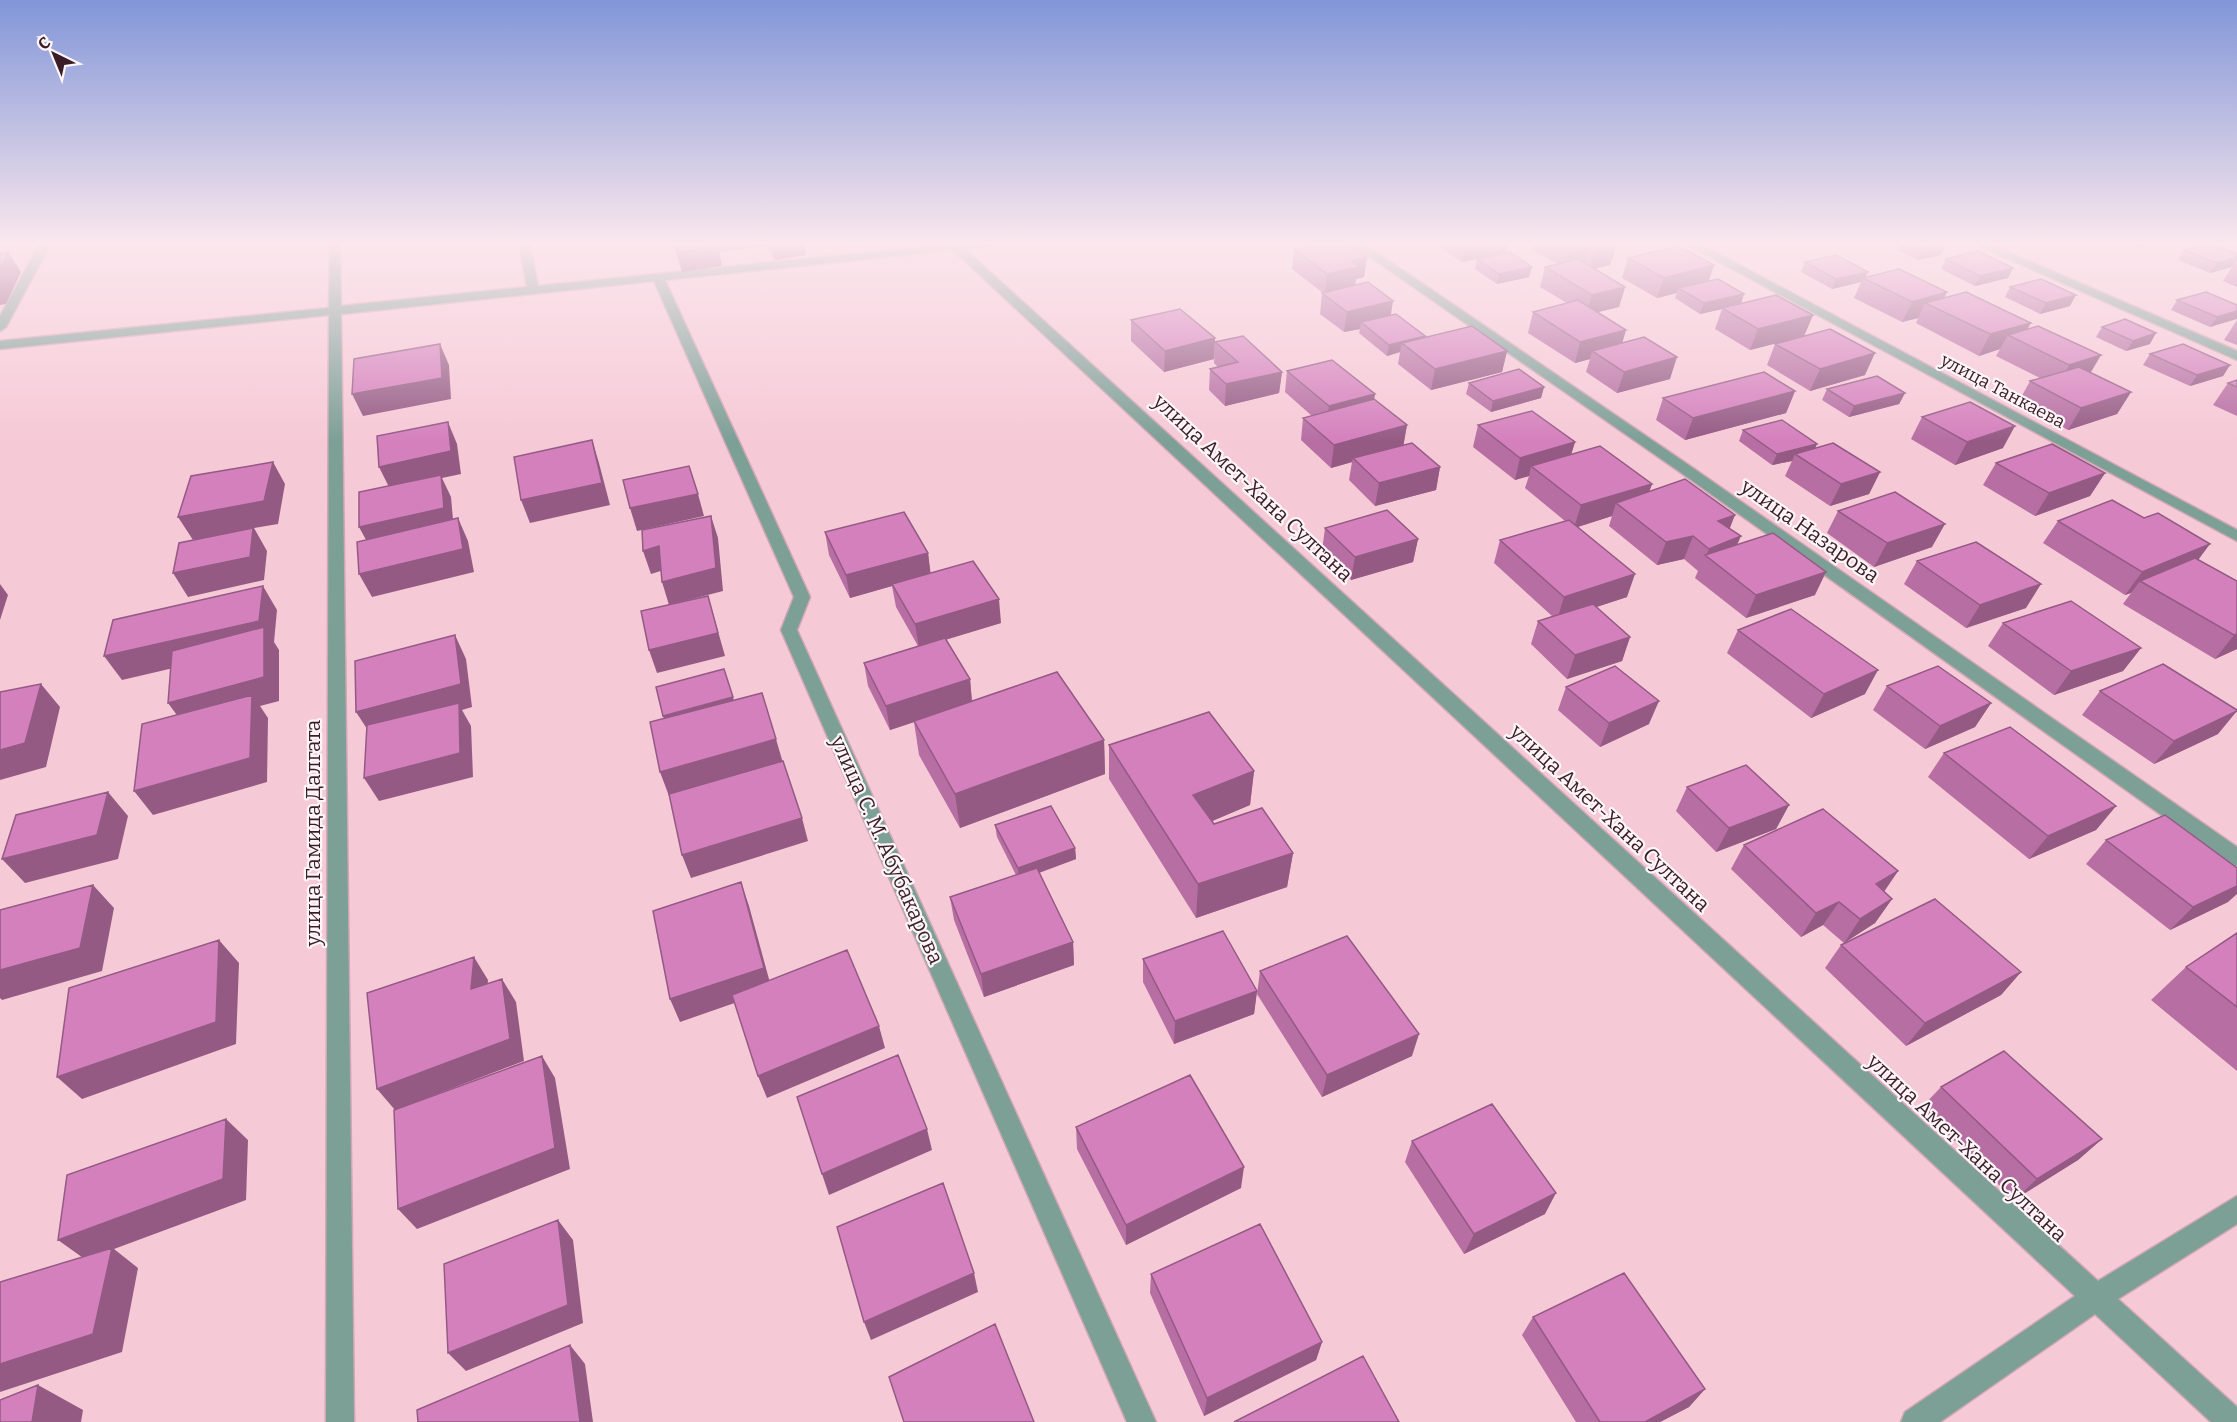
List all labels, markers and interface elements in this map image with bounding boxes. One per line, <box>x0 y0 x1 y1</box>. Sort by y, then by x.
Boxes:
north arrow <box>24 24 84 84</box>
text: С <box>34 33 54 54</box>
street label: улица Танкаева <box>1936 348 2069 433</box>
street label: улица Амет-Хана Султана <box>1147 388 1359 588</box>
street label: улица Назарова <box>1735 473 1885 589</box>
street label: улица Амет-Хана Султана <box>1504 718 1716 918</box>
street label: улица Гамида Далгата <box>300 719 326 947</box>
street label: улица С. М. Абубакарова <box>824 731 949 969</box>
street label: улица Амет-Хана Султана <box>1861 1048 2073 1248</box>

